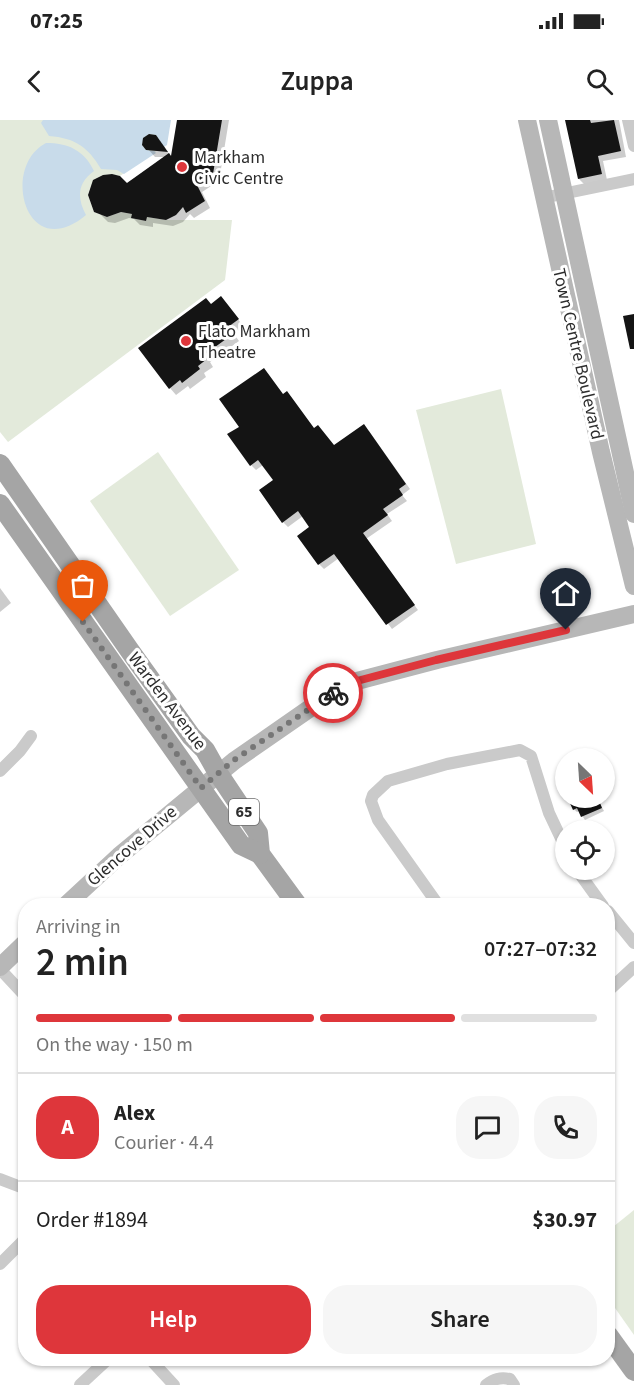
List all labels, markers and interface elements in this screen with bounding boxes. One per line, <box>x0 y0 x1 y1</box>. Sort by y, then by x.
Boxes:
text: 07:25 <box>30 5 83 37</box>
text: Zuppa <box>280 62 354 101</box>
icon: back <box>18 65 51 98</box>
icon: search <box>583 65 616 98</box>
place label: Markham Civic Centre <box>194 145 284 191</box>
marker: Markham Civic Centre <box>175 160 189 174</box>
street label: Town Centre Boulevard <box>546 266 610 442</box>
place label: Flato Markham Theatre <box>198 319 311 365</box>
marker: Flato Markham Theatre <box>179 334 193 348</box>
pin <box>57 560 108 622</box>
pin <box>540 568 591 630</box>
icon: bag <box>66 569 99 602</box>
icon: home <box>549 577 582 610</box>
street label: Warden Avenue <box>122 647 212 755</box>
courier <box>303 663 363 723</box>
icon: bike <box>317 677 350 710</box>
north arrow <box>555 748 615 808</box>
map controls <box>555 748 615 880</box>
road number: 65 <box>229 799 259 825</box>
street label: Glencove Drive <box>82 800 182 892</box>
button: locate <box>555 820 615 880</box>
text: Arriving in <box>36 913 121 941</box>
text: 07:27–07:32 <box>484 933 597 965</box>
text: 2 min <box>36 935 129 991</box>
text: On the way · 150 m <box>36 1031 193 1059</box>
button: chat <box>456 1096 519 1159</box>
button: phone <box>534 1096 597 1159</box>
text: Alex <box>114 1097 155 1129</box>
text: A <box>61 1111 74 1143</box>
text: Courier · 4.4 <box>114 1129 214 1157</box>
text: Order #1894 <box>36 1204 148 1236</box>
text: $30.97 <box>532 1204 597 1236</box>
button: Help <box>36 1285 311 1354</box>
button: Share <box>323 1285 597 1354</box>

